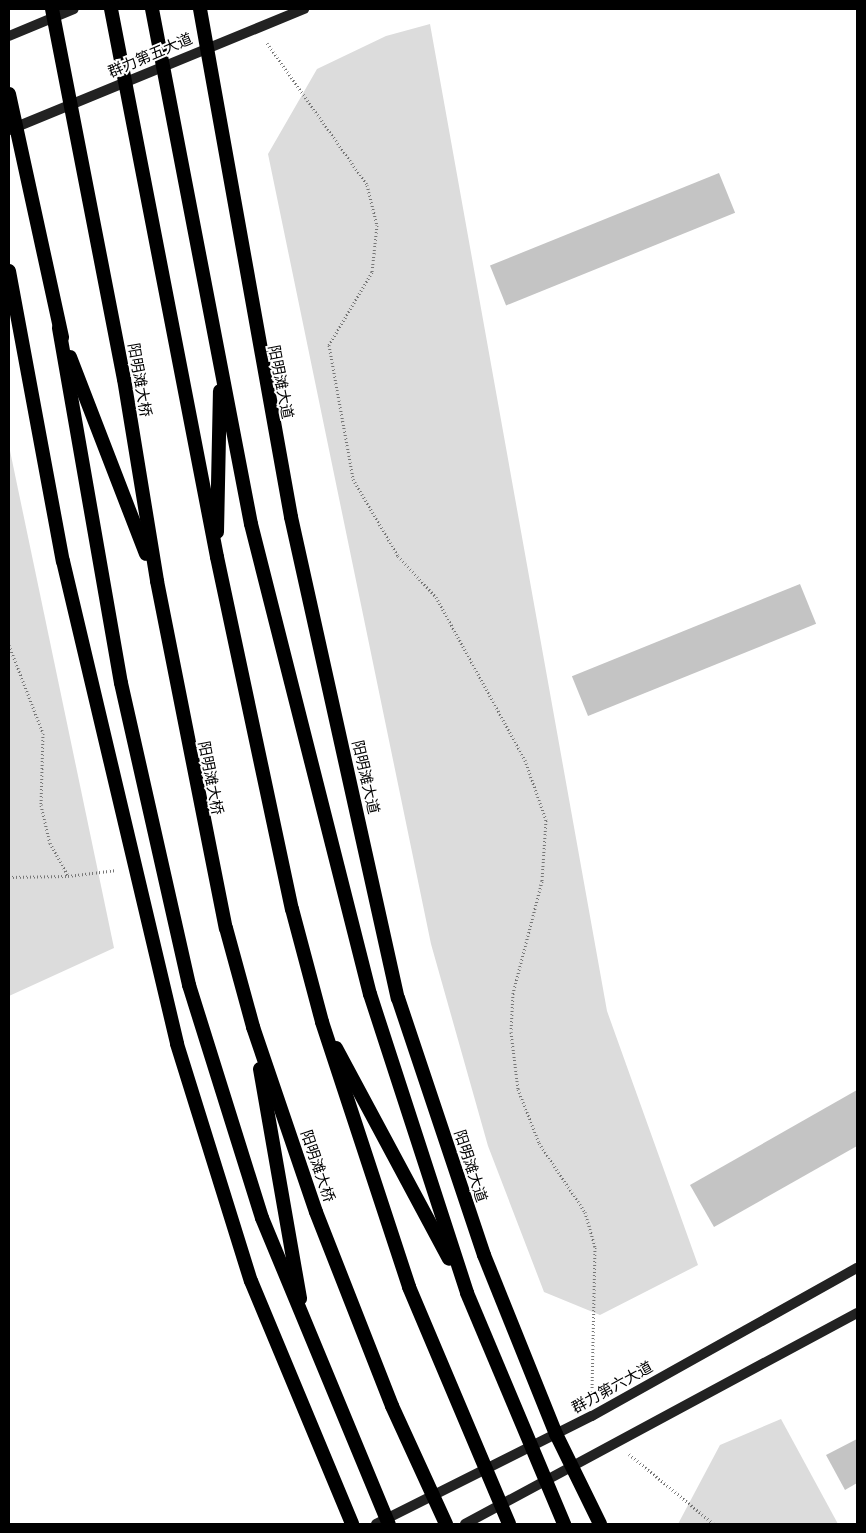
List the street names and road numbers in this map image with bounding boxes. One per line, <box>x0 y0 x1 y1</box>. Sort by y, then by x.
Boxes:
street label: 群力第五大道 <box>105 29 195 81</box>
street label: 阳明滩大桥 <box>125 342 155 418</box>
street label: 阳明滩大道 <box>265 343 297 421</box>
street label: 阳明滩大道 <box>349 738 383 816</box>
street label: 阳明滩大桥 <box>195 739 227 817</box>
street label: 阳明滩大桥 <box>297 1128 339 1204</box>
street label: 阳明滩大道 <box>451 1128 491 1204</box>
street label: 群力第六大道 <box>568 1357 656 1417</box>

